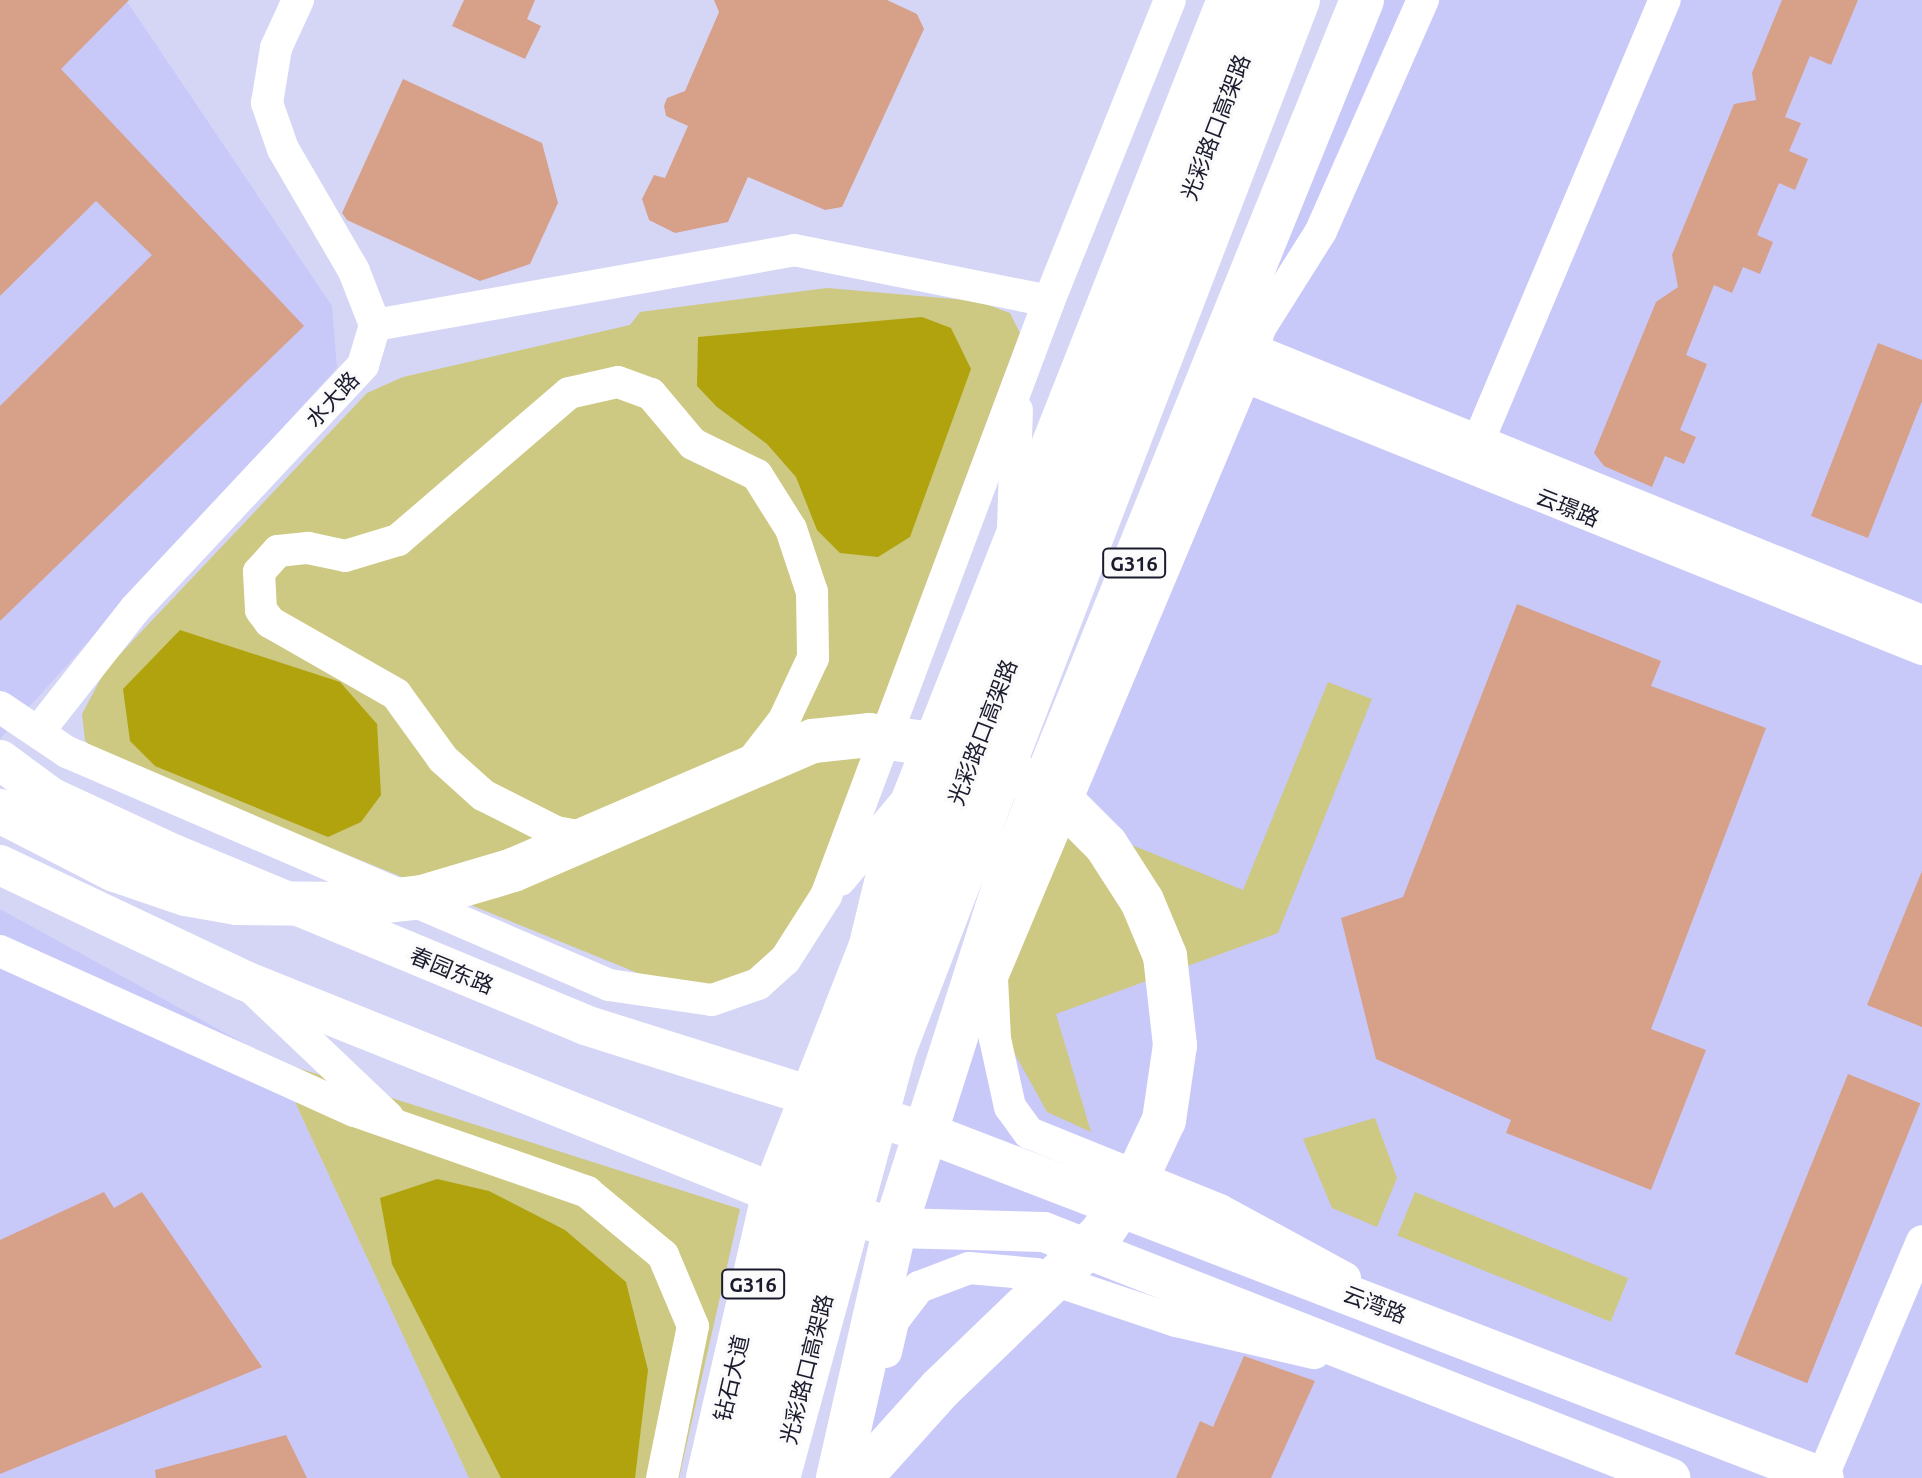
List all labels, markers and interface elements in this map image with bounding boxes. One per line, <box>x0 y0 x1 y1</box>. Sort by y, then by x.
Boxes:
street label: 光彩路口高架路 <box>1175 50 1255 204</box>
street label: 水大路 <box>300 366 364 432</box>
street label: 云璟路 <box>1532 482 1604 532</box>
road number: G316 <box>1102 547 1166 579</box>
street label: 光彩路口高架路 <box>942 655 1022 809</box>
street label: 春园东路 <box>406 941 498 999</box>
road number: G316 <box>721 1268 785 1300</box>
street label: 云湾路 <box>1339 1280 1411 1328</box>
street label: 光彩路口高架路 <box>775 1291 837 1447</box>
street label: 钻石大道 <box>708 1332 754 1424</box>

